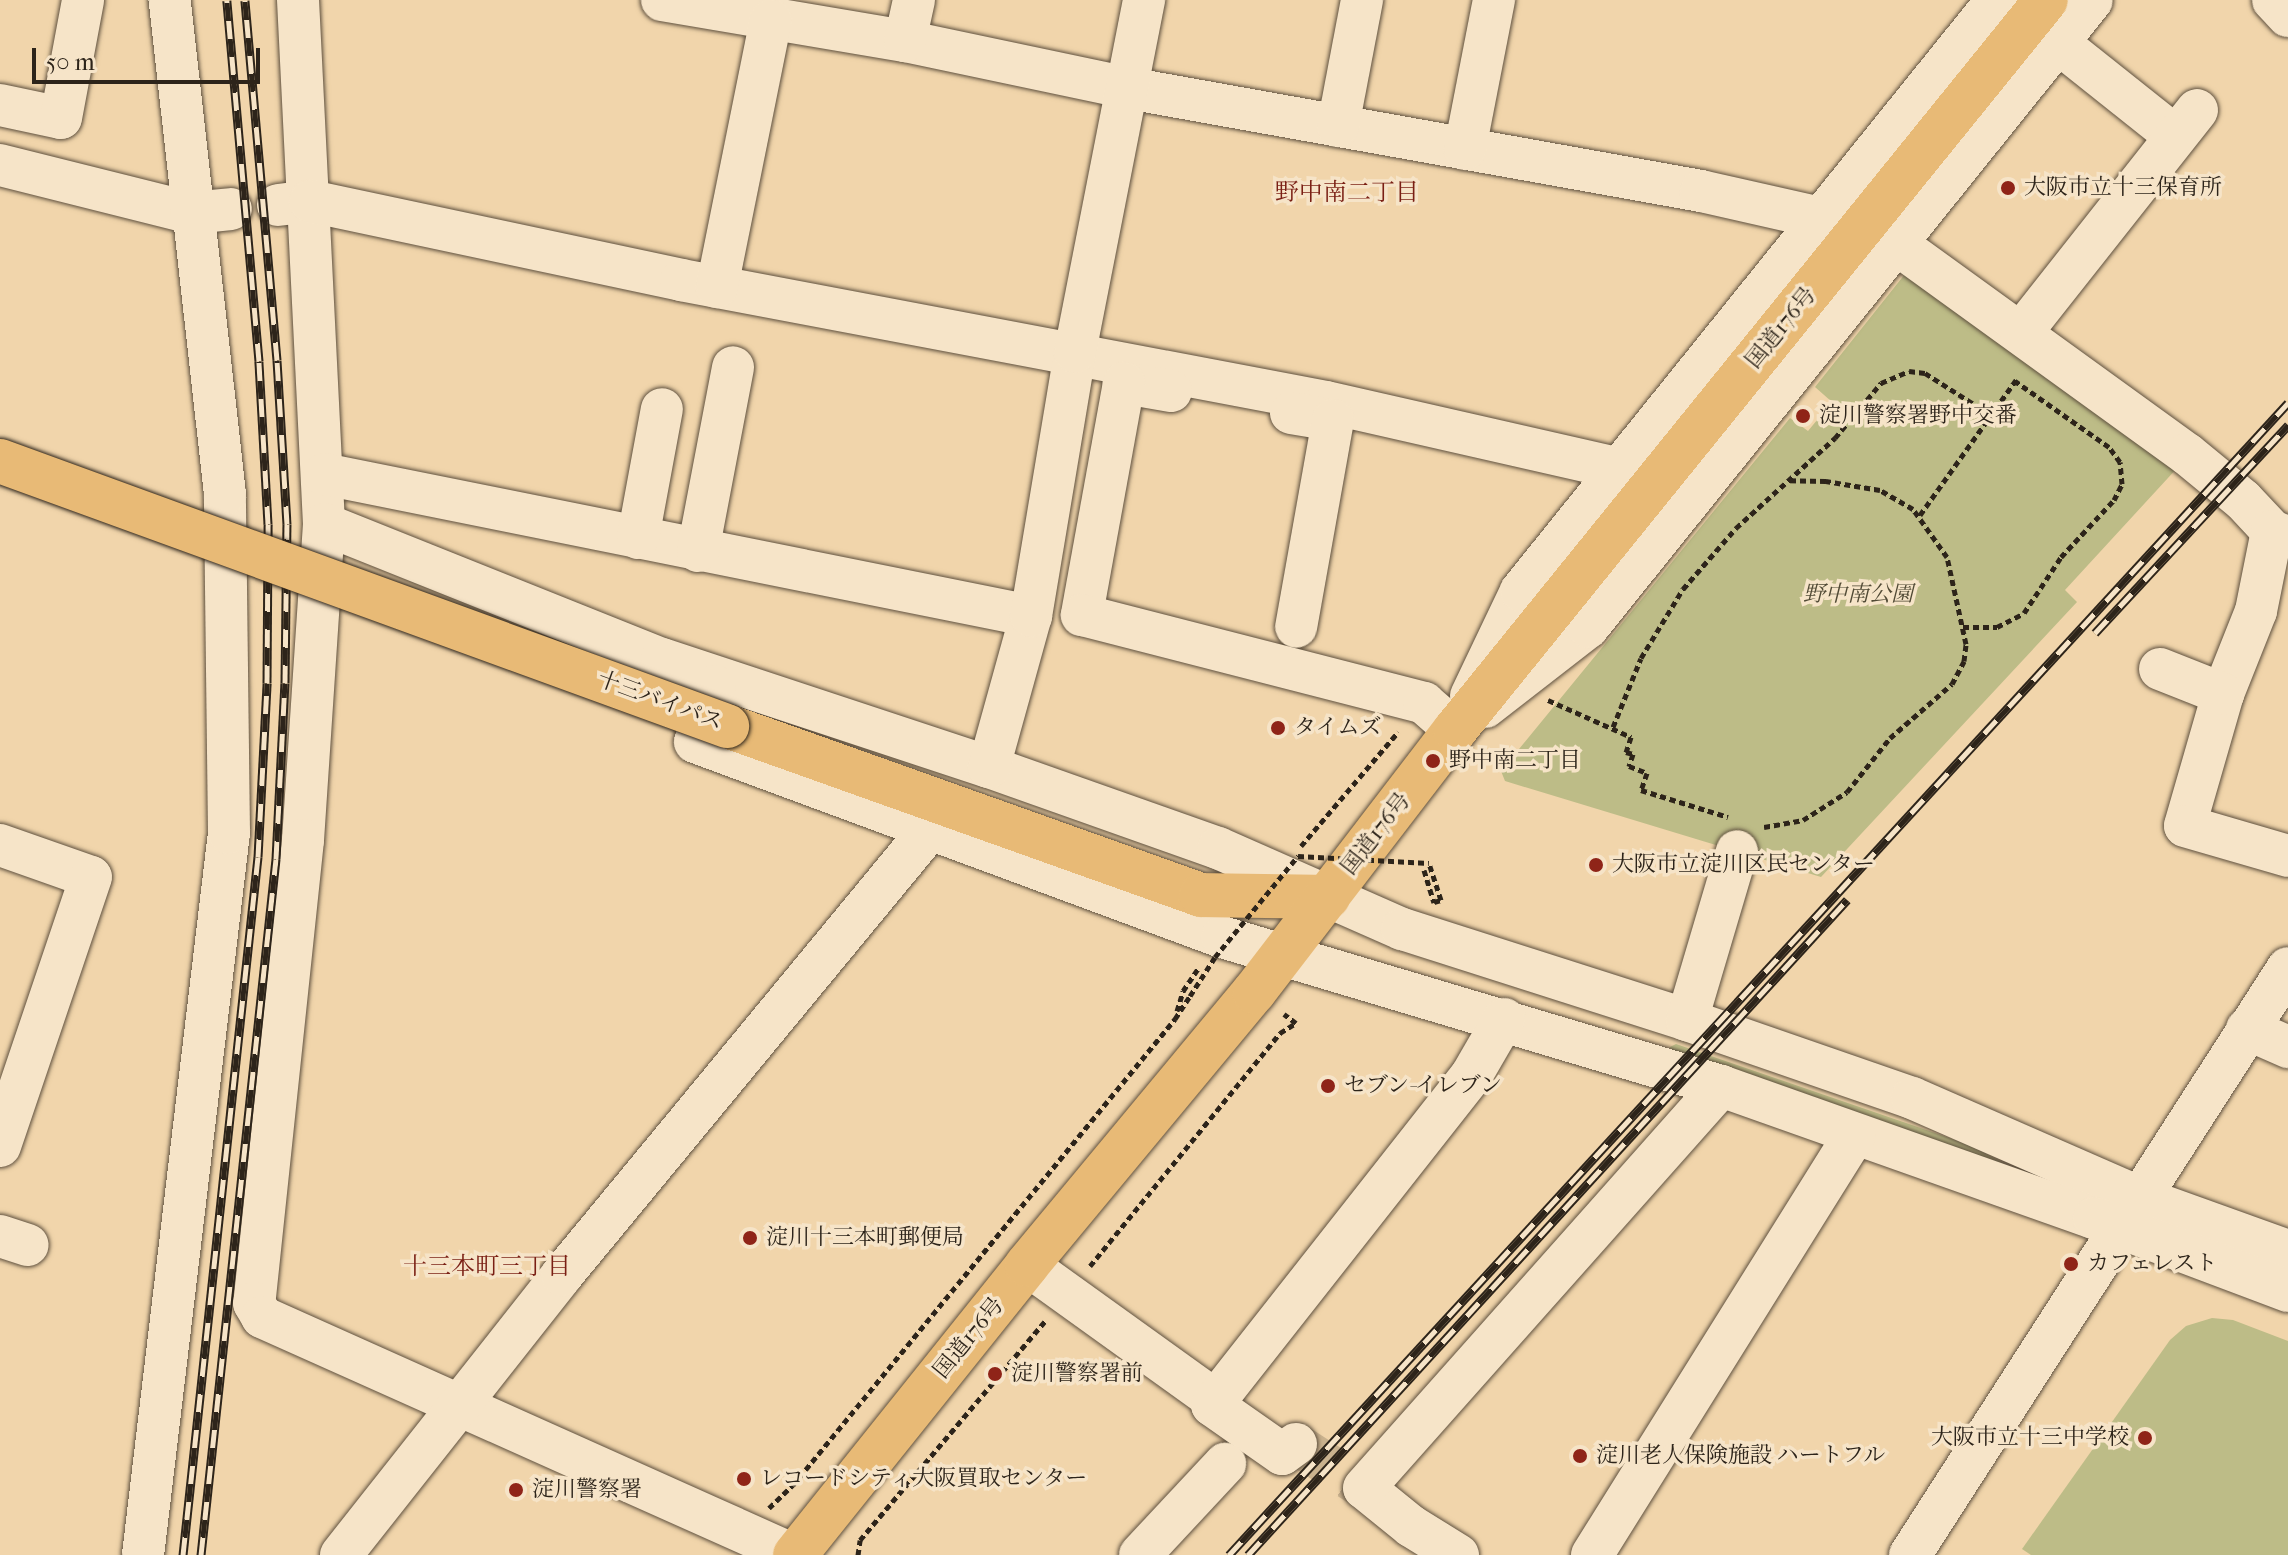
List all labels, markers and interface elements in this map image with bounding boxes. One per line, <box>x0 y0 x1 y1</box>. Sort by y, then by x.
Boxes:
scale bar <box>36 32 264 82</box>
text: 50 m <box>46 48 95 76</box>
place label: 大阪市立十三保育所 <box>2024 175 2222 201</box>
district label: 野中南二丁目 <box>1275 179 1419 207</box>
marker: 大阪市立十三保育所 <box>1999 179 2017 197</box>
street label: 国道176号 <box>1740 282 1822 374</box>
place label: 淀川警察署野中交番 <box>1819 403 2017 429</box>
marker: 淀川警察署野中交番 <box>1794 407 1812 425</box>
park label: 野中南公園 <box>1803 582 1913 608</box>
street label: 十三バイパス <box>593 666 727 736</box>
place label: タイムズ <box>1294 715 1382 741</box>
marker: タイムズ <box>1269 719 1287 737</box>
place label: 野中南二丁目 <box>1449 748 1581 774</box>
marker: 野中南二丁目 <box>1424 752 1442 770</box>
street label: 国道176号 <box>1336 788 1416 880</box>
place label: 大阪市立淀川区民センター <box>1612 852 1876 878</box>
marker: 大阪市立淀川区民センター <box>1587 856 1605 874</box>
place label: セブン-イレブン <box>1344 1073 1504 1099</box>
marker: セブン-イレブン <box>1319 1077 1337 1095</box>
place label: 淀川十三本町郵便局 <box>766 1225 964 1251</box>
marker: 淀川十三本町郵便局 <box>741 1229 759 1247</box>
place label: カフェレスト <box>2087 1251 2219 1277</box>
district label: 十三本町三丁目 <box>403 1253 571 1281</box>
marker: カフェレスト <box>2062 1255 2080 1273</box>
street label: 国道176号 <box>928 1292 1010 1384</box>
place label: 淀川警察署前 <box>1011 1361 1143 1387</box>
marker: 淀川警察署前 <box>986 1365 1004 1383</box>
place label: 大阪市立十三中学校 <box>1931 1425 2129 1451</box>
marker: 大阪市立十三中学校 <box>2136 1429 2154 1447</box>
place label: 淀川老人保険施設 ハートフル <box>1596 1443 1887 1469</box>
marker: 淀川老人保険施設 ハートフル <box>1571 1447 1589 1465</box>
place label: レコードシティ大阪買取センター <box>760 1466 1090 1492</box>
marker: レコードシティ大阪買取センター <box>735 1470 753 1488</box>
place label: 淀川警察署 <box>532 1477 642 1503</box>
marker: 淀川警察署 <box>507 1481 525 1499</box>

